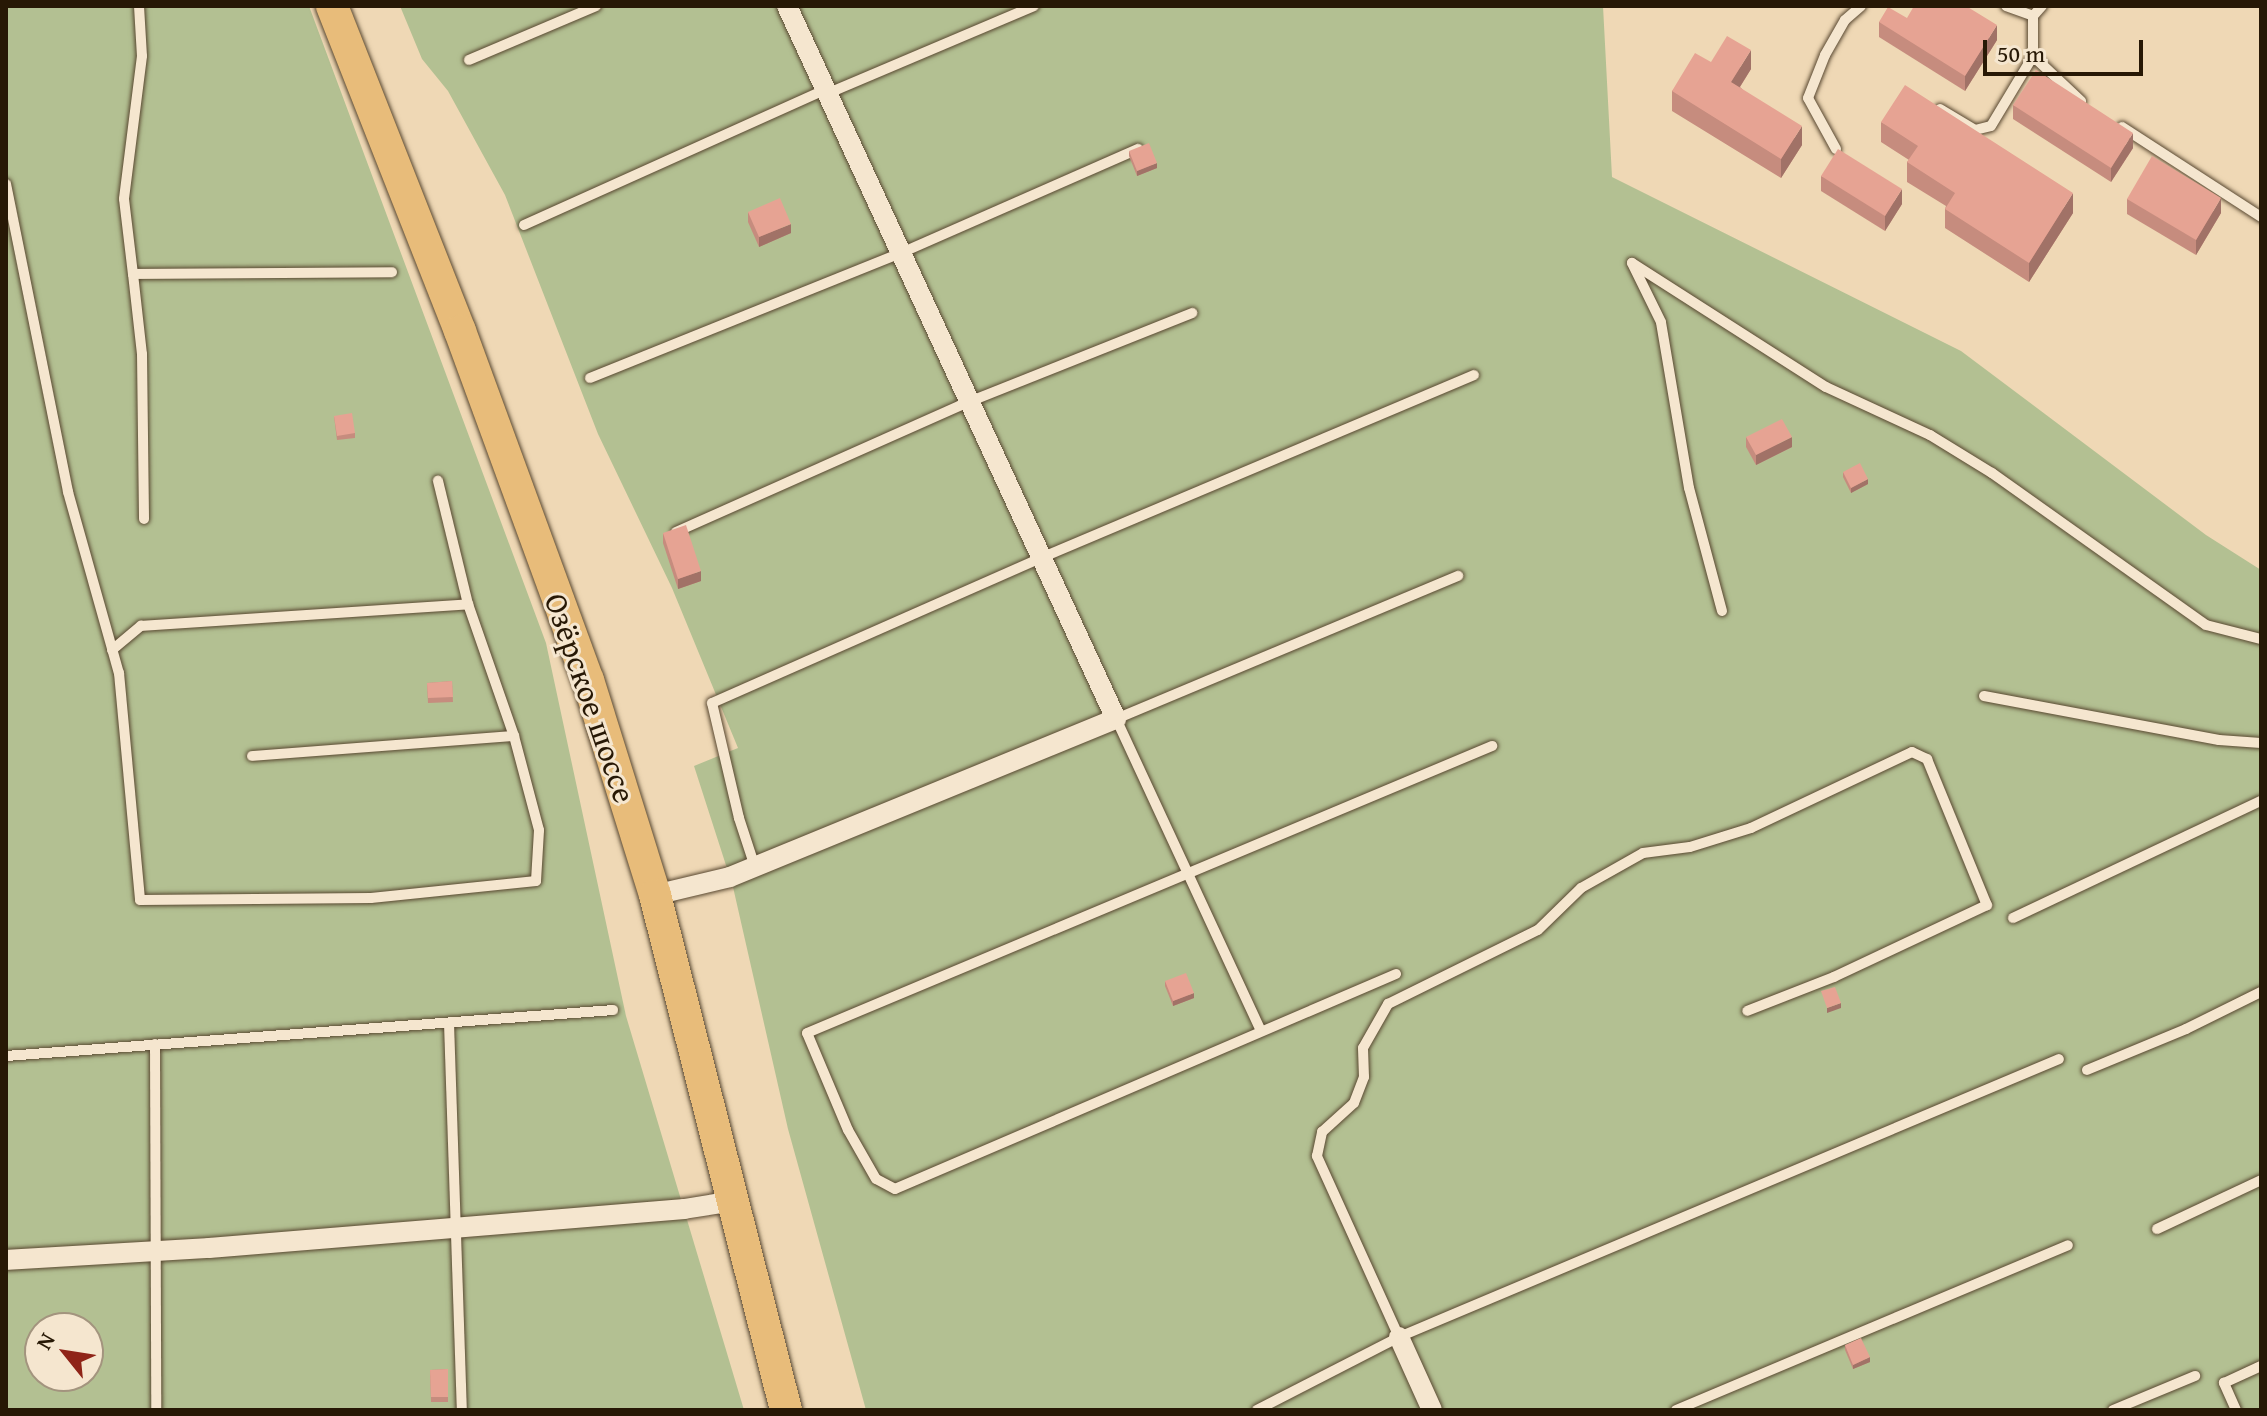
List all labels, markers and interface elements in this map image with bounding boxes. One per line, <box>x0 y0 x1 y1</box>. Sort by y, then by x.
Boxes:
scale bar <box>1987 24 2147 74</box>
text: 50 m <box>1997 36 2045 71</box>
street label: Озёрское шоссе <box>536 588 644 808</box>
north arrow <box>24 1312 104 1392</box>
text: N <box>27 1327 62 1355</box>

